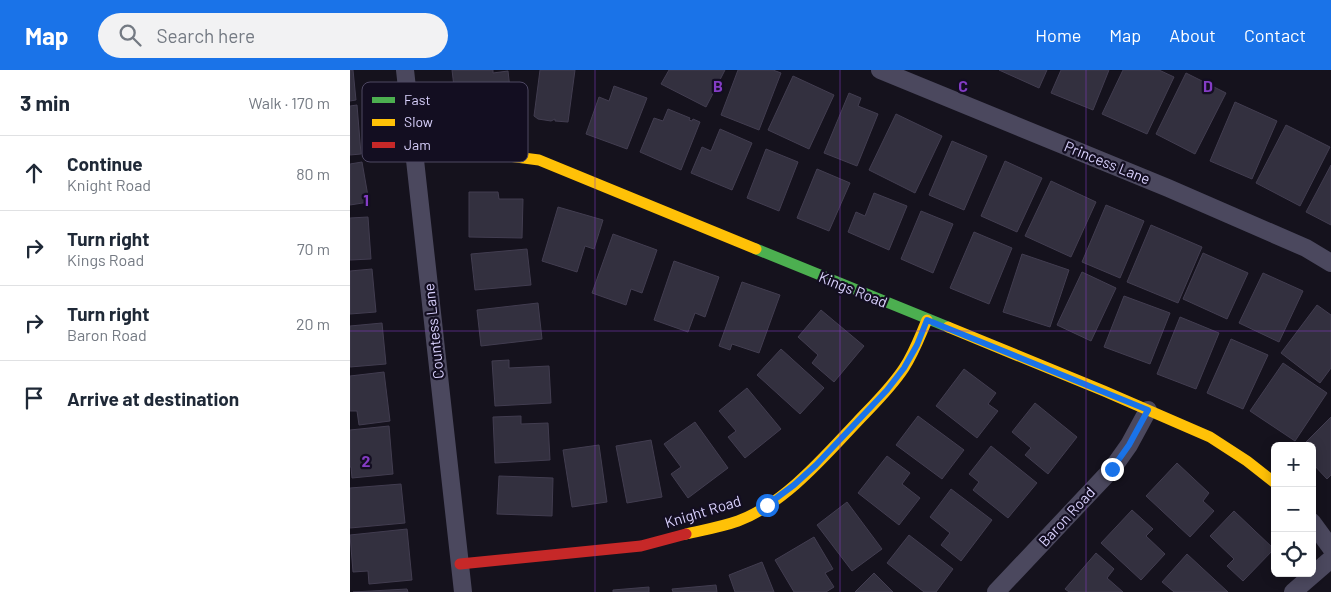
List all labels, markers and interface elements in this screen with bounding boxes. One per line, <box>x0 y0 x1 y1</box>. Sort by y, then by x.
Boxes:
search box <box>98 13 448 58</box>
text: Map <box>25 21 68 50</box>
icon: search <box>116 21 144 49</box>
text: Search here <box>156 24 255 47</box>
text: Home <box>1035 24 1081 46</box>
text: Map <box>1109 24 1141 46</box>
text: About <box>1169 24 1216 46</box>
text: Contact <box>1244 24 1306 46</box>
text: B <box>713 76 723 95</box>
text: C <box>958 76 968 95</box>
text: D <box>1203 76 1213 95</box>
legend <box>362 82 528 162</box>
text: 3 min <box>20 90 70 115</box>
text: Fast <box>404 91 430 108</box>
text: Walk · 170 m <box>248 93 330 112</box>
text: Slow <box>404 113 433 130</box>
text: Jam <box>404 136 431 153</box>
street label: Princess Lane <box>1062 137 1153 187</box>
text: Continue <box>67 152 143 175</box>
icon: ahead <box>20 159 48 187</box>
text: 80 m <box>296 164 330 183</box>
text: Knight Road <box>67 175 151 194</box>
text: 1 <box>363 190 369 209</box>
text: Turn right <box>67 227 149 250</box>
icon: right <box>20 234 48 262</box>
text: 70 m <box>297 239 330 258</box>
text: Kings Road <box>67 250 144 269</box>
street label: Kings Road <box>816 267 890 311</box>
street label: Countess Lane <box>419 282 447 380</box>
text: Turn right <box>67 302 149 325</box>
icon: right <box>20 309 48 337</box>
text: 20 m <box>296 314 330 333</box>
text: Baron Road <box>67 325 147 344</box>
icon: arrive <box>20 384 48 412</box>
text: Arrive at destination <box>67 387 239 410</box>
map controls <box>1271 442 1316 577</box>
button: + <box>1271 442 1316 487</box>
text: 2 <box>362 451 371 470</box>
route end <box>1101 458 1124 481</box>
street label: Baron Road <box>1034 483 1098 550</box>
button: − <box>1271 487 1316 532</box>
street label: Knight Road <box>662 491 743 531</box>
route start <box>756 494 779 517</box>
button: locate <box>1271 532 1316 577</box>

